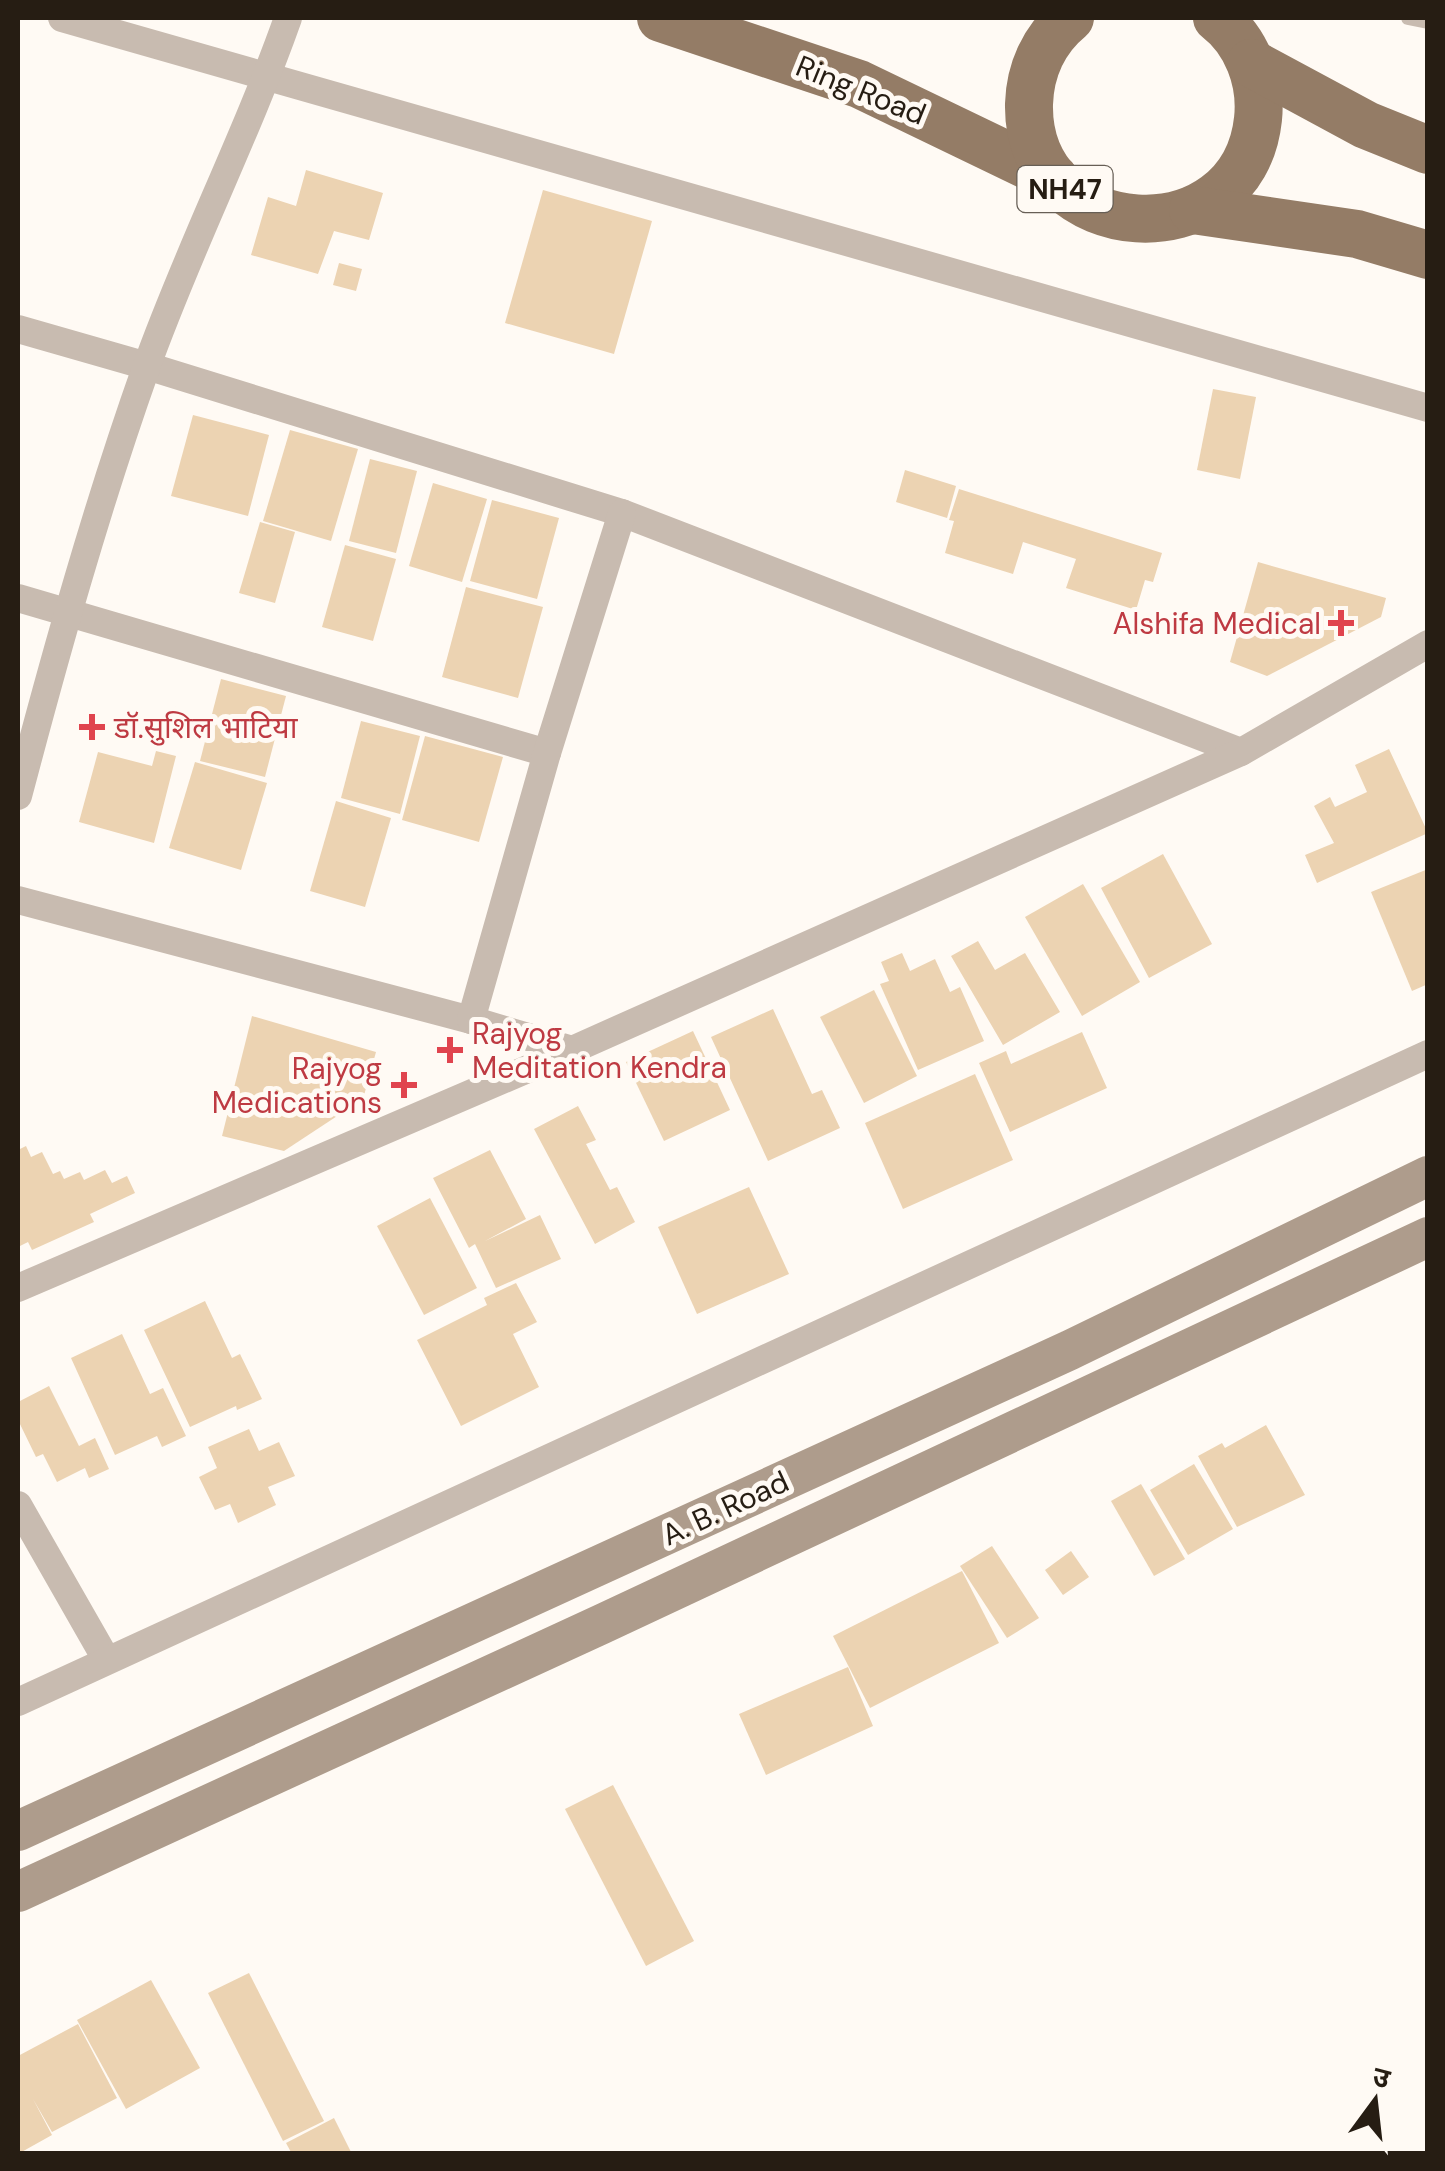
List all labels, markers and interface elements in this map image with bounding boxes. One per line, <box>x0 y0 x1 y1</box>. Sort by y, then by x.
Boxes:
street label: Ring Road <box>790 46 932 134</box>
road number: NH47 <box>1018 166 1112 212</box>
place label: Alshifa Medical <box>1113 604 1321 643</box>
marker: Alshifa Medical <box>1330 612 1352 634</box>
place label: डॉ.सुशिल भाटिया <box>113 708 299 747</box>
marker: डॉ.सुशिल भाटिया <box>79 714 105 740</box>
place label: Rajyog Meditation Kendra <box>472 1014 727 1087</box>
marker: Rajyog Meditation Kendra <box>437 1037 463 1063</box>
place label: Rajyog Medications <box>212 1049 382 1122</box>
marker: Rajyog Medications <box>391 1072 417 1098</box>
street label: A. B. Road <box>655 1462 795 1554</box>
north arrow <box>1325 2051 1425 2151</box>
text: उ <box>1369 2057 1395 2097</box>

